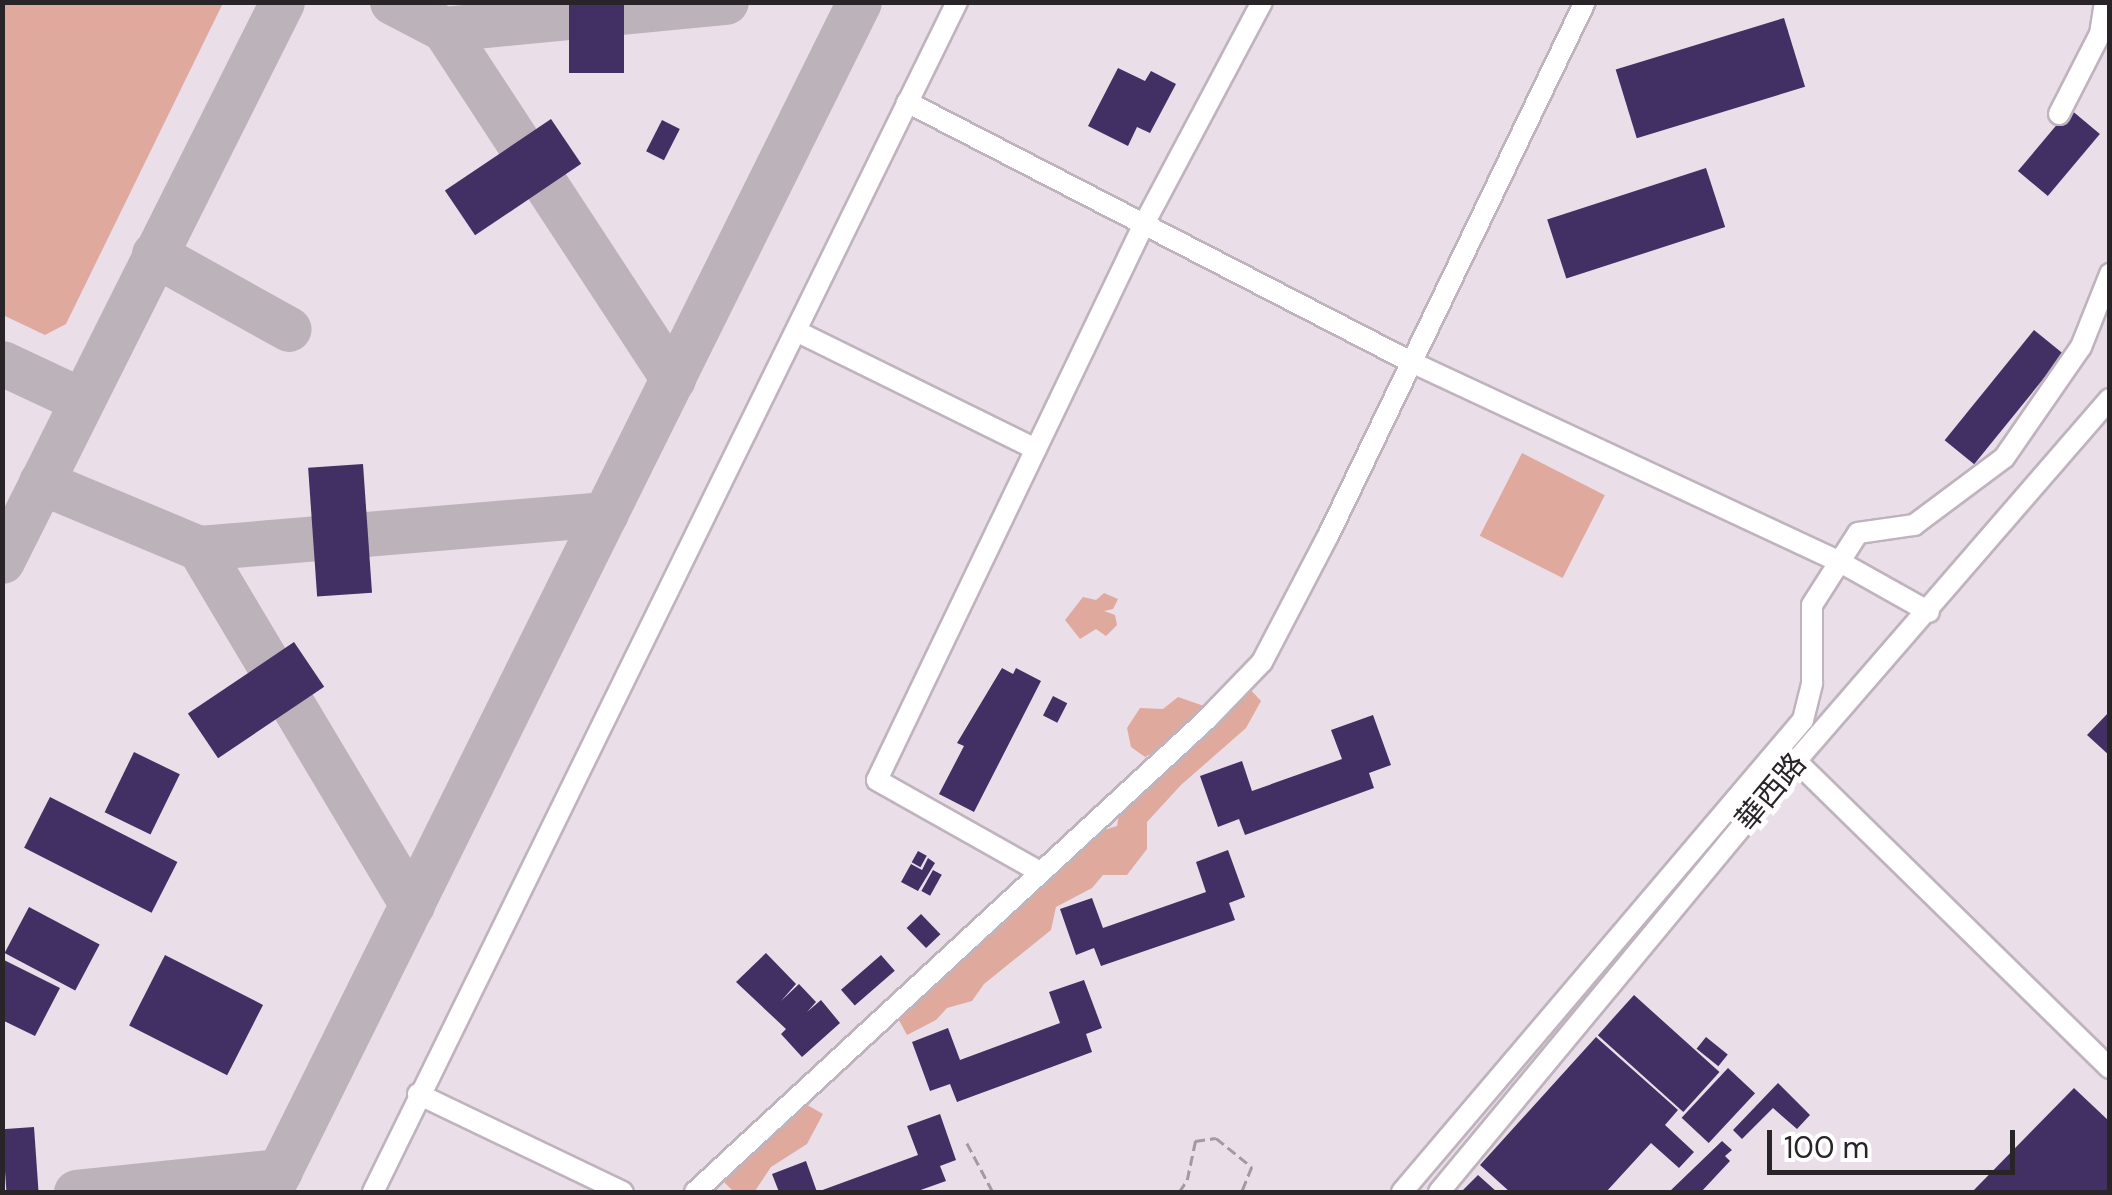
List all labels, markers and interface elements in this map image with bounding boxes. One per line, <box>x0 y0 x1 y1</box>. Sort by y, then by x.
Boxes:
street label: 華西路 <box>1728 746 1814 838</box>
scale bar <box>1772 1110 2020 1172</box>
text: 100 m <box>1784 1128 1869 1167</box>

